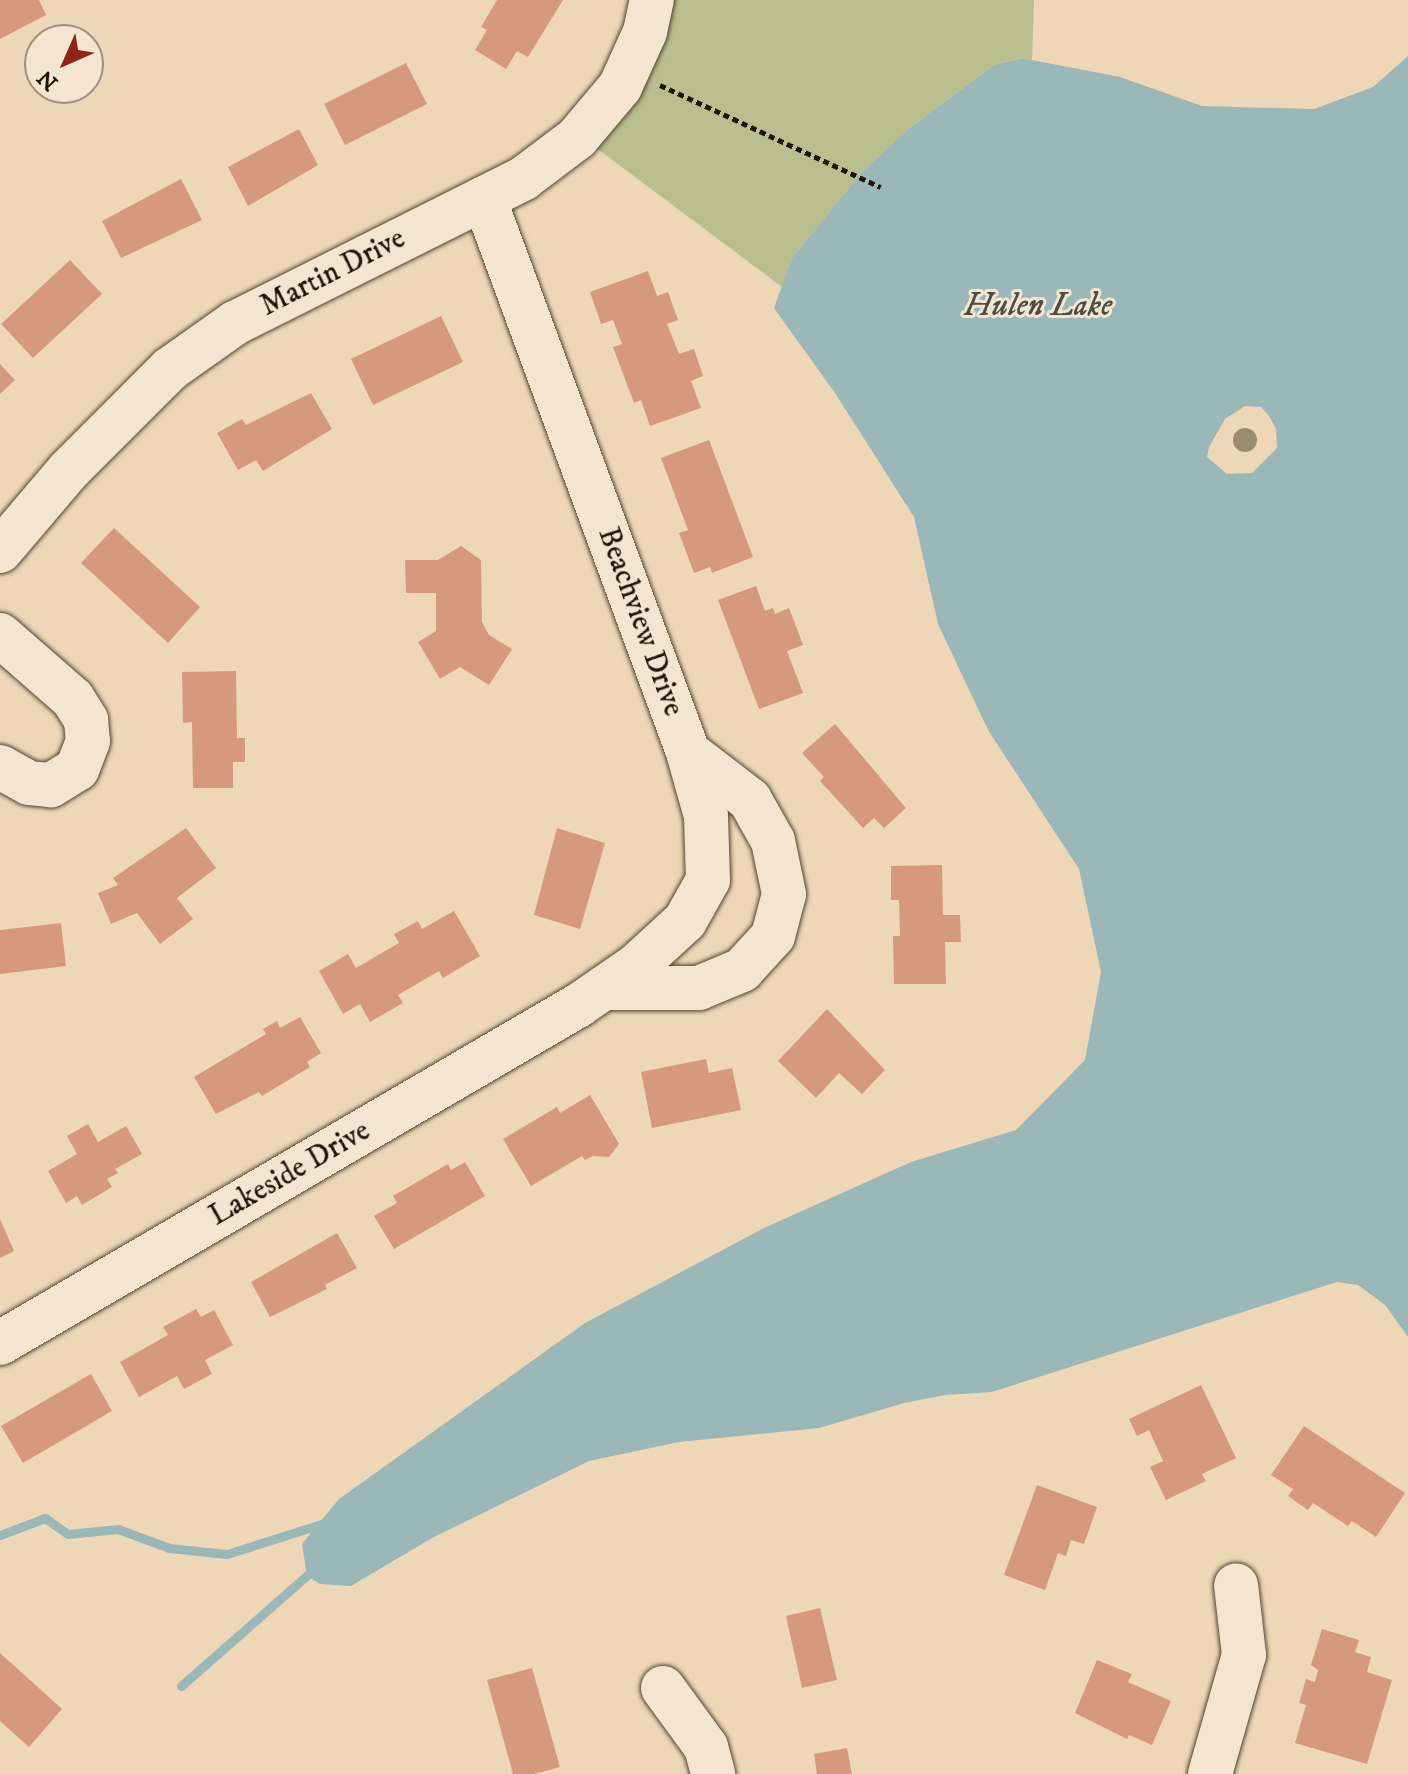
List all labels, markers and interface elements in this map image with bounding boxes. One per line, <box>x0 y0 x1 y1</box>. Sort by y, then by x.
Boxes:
north arrow <box>24 24 104 104</box>
text: N <box>32 64 64 96</box>
street label: Martin Drive <box>255 221 411 325</box>
water label: Hulen Lake <box>964 287 1112 325</box>
street label: Beachview Drive <box>589 523 691 721</box>
street label: Lakeside Drive <box>203 1113 377 1235</box>

